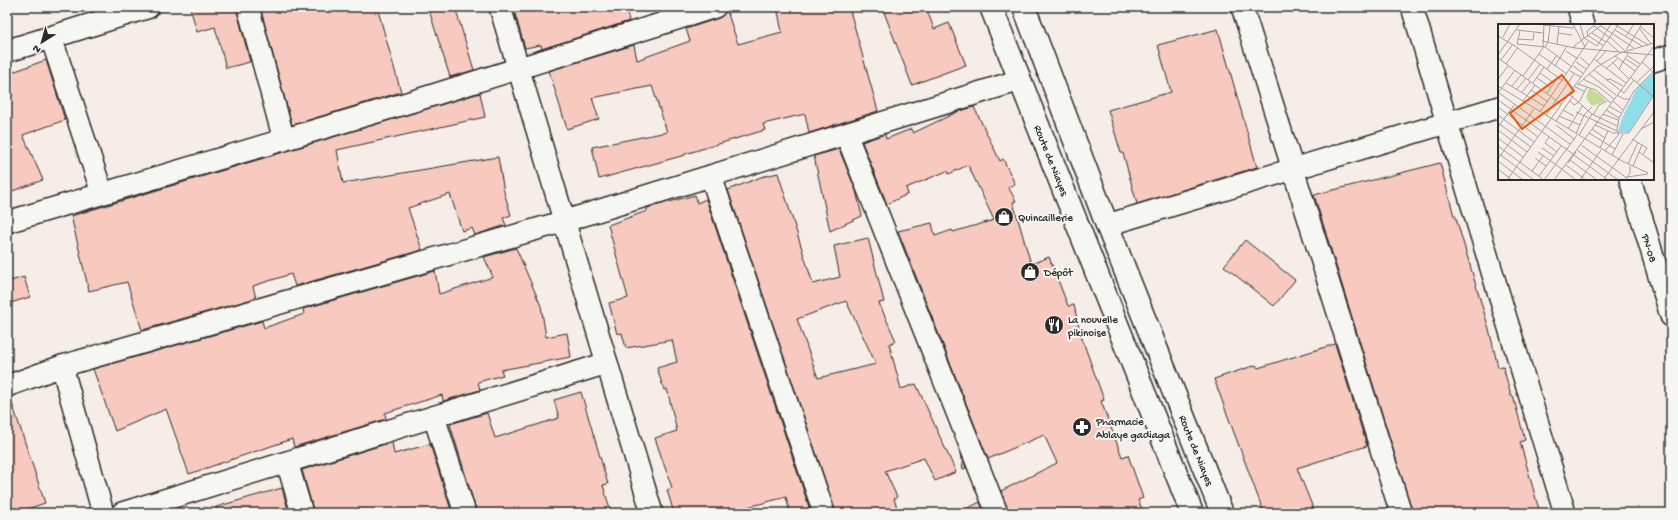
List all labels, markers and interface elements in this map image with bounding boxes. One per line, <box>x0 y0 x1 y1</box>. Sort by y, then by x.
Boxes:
north arrow <box>22 22 62 62</box>
inset map <box>1498 24 1654 180</box>
text: N <box>31 41 44 55</box>
street label: Route de Niayes <box>1031 124 1070 199</box>
shop icon: Quincaillerie <box>993 206 1015 228</box>
place label: Quincaillerie <box>1018 213 1073 225</box>
street label: PN-08 <box>1638 232 1658 264</box>
shop icon: Dépôt <box>1019 261 1041 283</box>
place label: Dépôt <box>1043 268 1074 280</box>
restaurant icon: La nouvelle pikinoise <box>1043 314 1065 336</box>
place label: La nouvelle pikinoise <box>1067 315 1118 340</box>
street label: Route de Niayes <box>1176 414 1215 489</box>
pharmacy icon: Pharmacie Ablaye gadiaga <box>1071 416 1093 438</box>
place label: Pharmacie Ablaye gadiaga <box>1095 417 1171 442</box>

